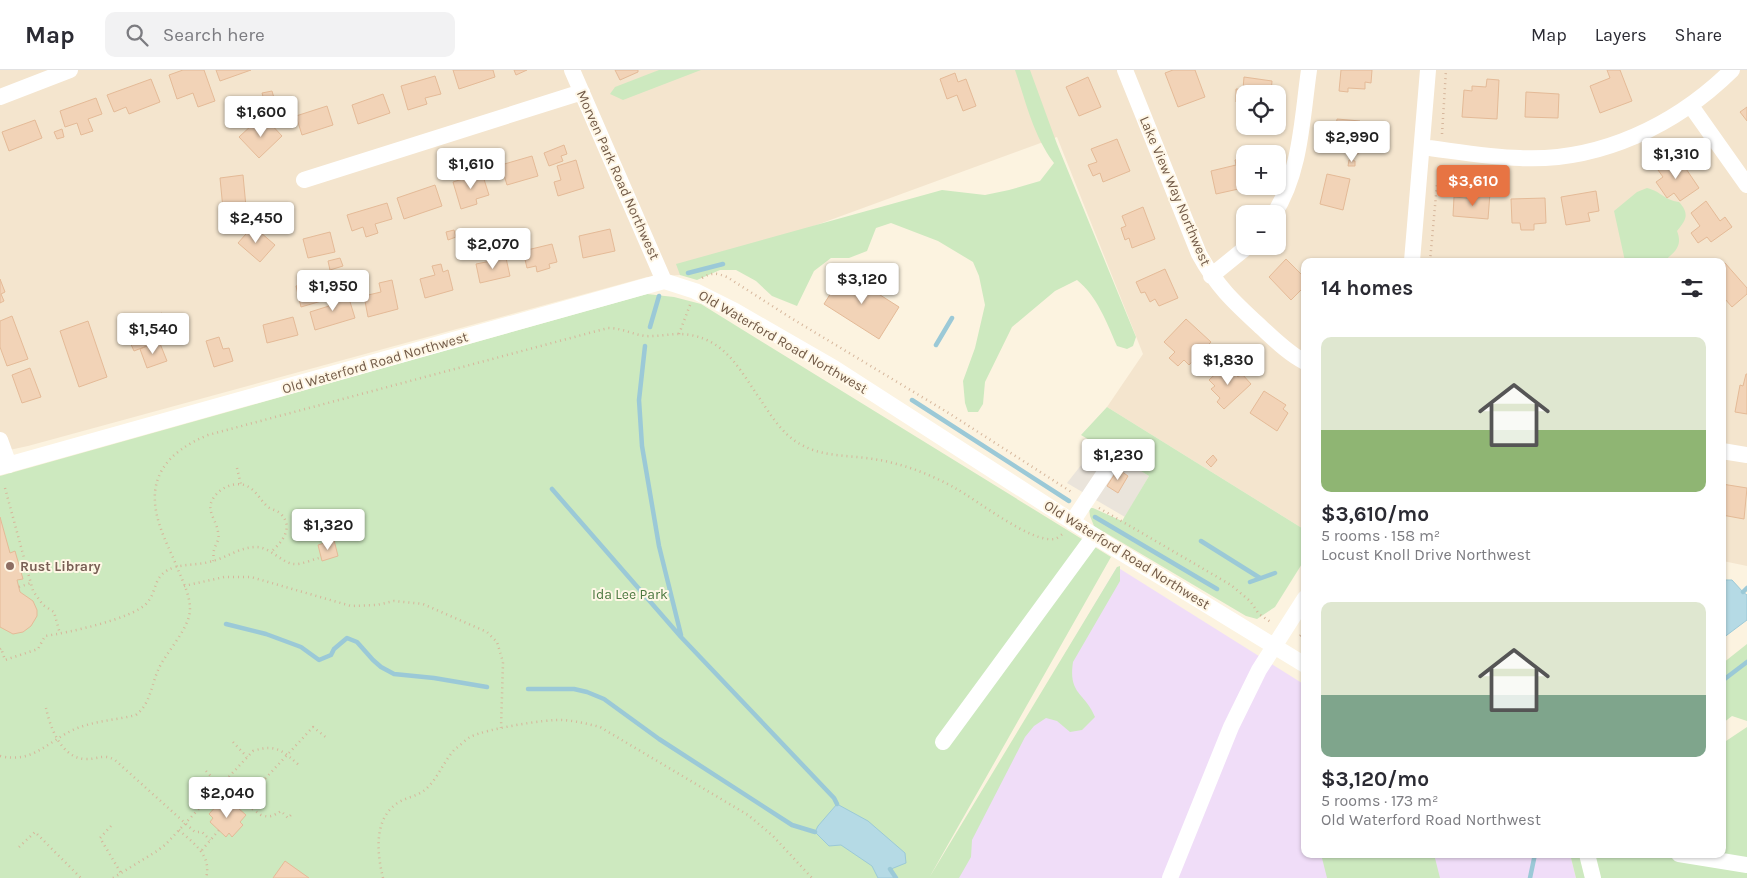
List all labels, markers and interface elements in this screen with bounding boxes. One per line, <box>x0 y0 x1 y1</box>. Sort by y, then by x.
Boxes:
search box <box>105 12 455 57</box>
text: Map <box>25 21 75 49</box>
icon: search <box>123 21 151 49</box>
text: Search here <box>163 24 265 46</box>
text: Map <box>1531 24 1567 46</box>
text: Layers <box>1595 24 1647 46</box>
text: Share <box>1675 24 1722 46</box>
map controls <box>1236 85 1286 255</box>
button: locate <box>1236 85 1286 135</box>
street label: Morven Park Road Northwest <box>573 88 663 262</box>
pin: $1,600 <box>220 96 302 138</box>
text: $1,600 <box>236 102 286 121</box>
street label: Lake View Way Northwest <box>1136 114 1214 268</box>
pin: $2,990 <box>1311 121 1393 163</box>
text: $2,990 <box>1325 127 1379 146</box>
pin: $1,310 <box>1635 138 1717 180</box>
text: $1,310 <box>1653 144 1699 163</box>
button: + <box>1236 145 1286 195</box>
pin: $1,610 <box>430 148 512 190</box>
text: $1,610 <box>448 154 494 173</box>
pin: $3,610 <box>1432 164 1514 207</box>
text: $3,610 <box>1448 171 1498 190</box>
pin: $2,450 <box>215 202 297 244</box>
button: − <box>1236 205 1286 255</box>
text: $2,450 <box>229 208 283 227</box>
pin: $2,070 <box>452 228 534 270</box>
text: $2,070 <box>467 234 519 253</box>
pin: $3,120 <box>821 262 903 305</box>
text: $3,120 <box>837 269 887 288</box>
pin: $1,950 <box>292 270 374 312</box>
icon: filters <box>1678 274 1706 302</box>
text: $1,950 <box>308 276 358 295</box>
text: 14 homes <box>1321 276 1413 300</box>
street label: Old Waterford Road Northwest <box>695 287 871 397</box>
pin: $1,540 <box>112 312 194 355</box>
text: $1,540 <box>128 319 178 338</box>
street label: Old Waterford Road Northwest <box>280 328 470 398</box>
pin: $1,830 <box>1187 344 1269 386</box>
text: $1,830 <box>1202 350 1254 369</box>
icon: home <box>1469 370 1559 460</box>
pin: $1,230 <box>1077 438 1159 481</box>
text: $1,230 <box>1093 445 1143 464</box>
street label: Old Waterford Road Northwest <box>1041 497 1213 613</box>
text: $3,610/mo <box>1321 502 1429 526</box>
pin: $1,320 <box>287 508 369 551</box>
text: $1,320 <box>303 515 353 534</box>
text: 5 rooms · 158 m² <box>1321 526 1440 545</box>
text: Locust Knoll Drive Northwest <box>1321 545 1531 564</box>
place label: Rust Library <box>20 558 101 575</box>
marker: Rust Library <box>4 560 16 572</box>
park label: Ida Lee Park <box>592 586 668 603</box>
icon: home <box>1469 635 1559 725</box>
text: $3,120/mo <box>1321 767 1429 791</box>
pin: $2,040 <box>186 776 268 819</box>
text: $2,040 <box>200 783 254 802</box>
text: 5 rooms · 173 m² <box>1321 791 1438 810</box>
text: Old Waterford Road Northwest <box>1321 810 1541 829</box>

